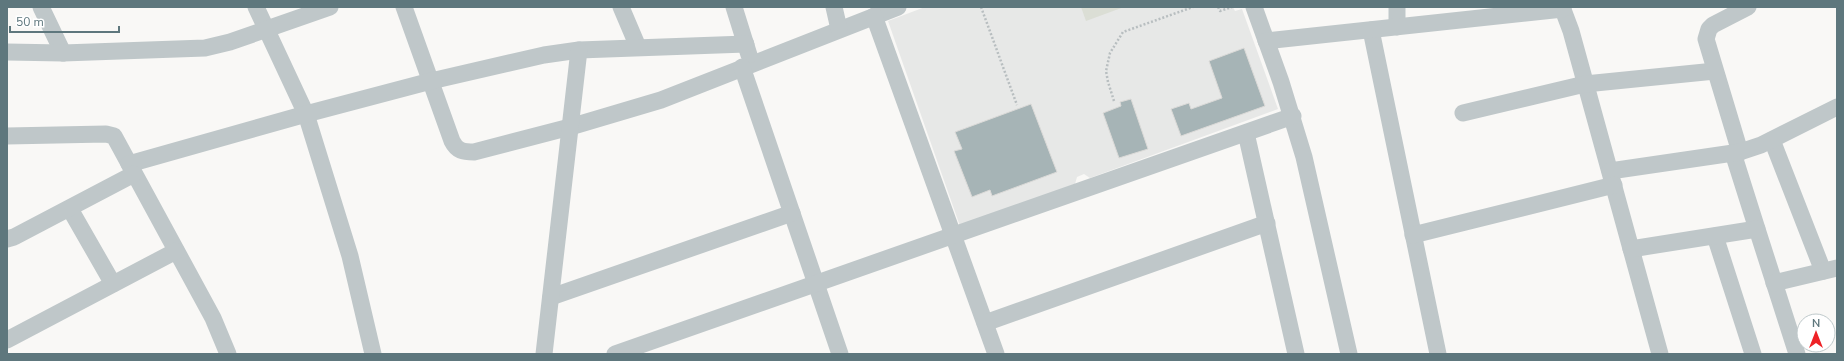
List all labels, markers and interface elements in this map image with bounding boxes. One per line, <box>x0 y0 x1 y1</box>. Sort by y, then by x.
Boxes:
scale bar <box>10 8 119 34</box>
text: 50 m <box>16 14 44 30</box>
north arrow <box>1796 313 1836 353</box>
text: N <box>1812 316 1820 331</box>

